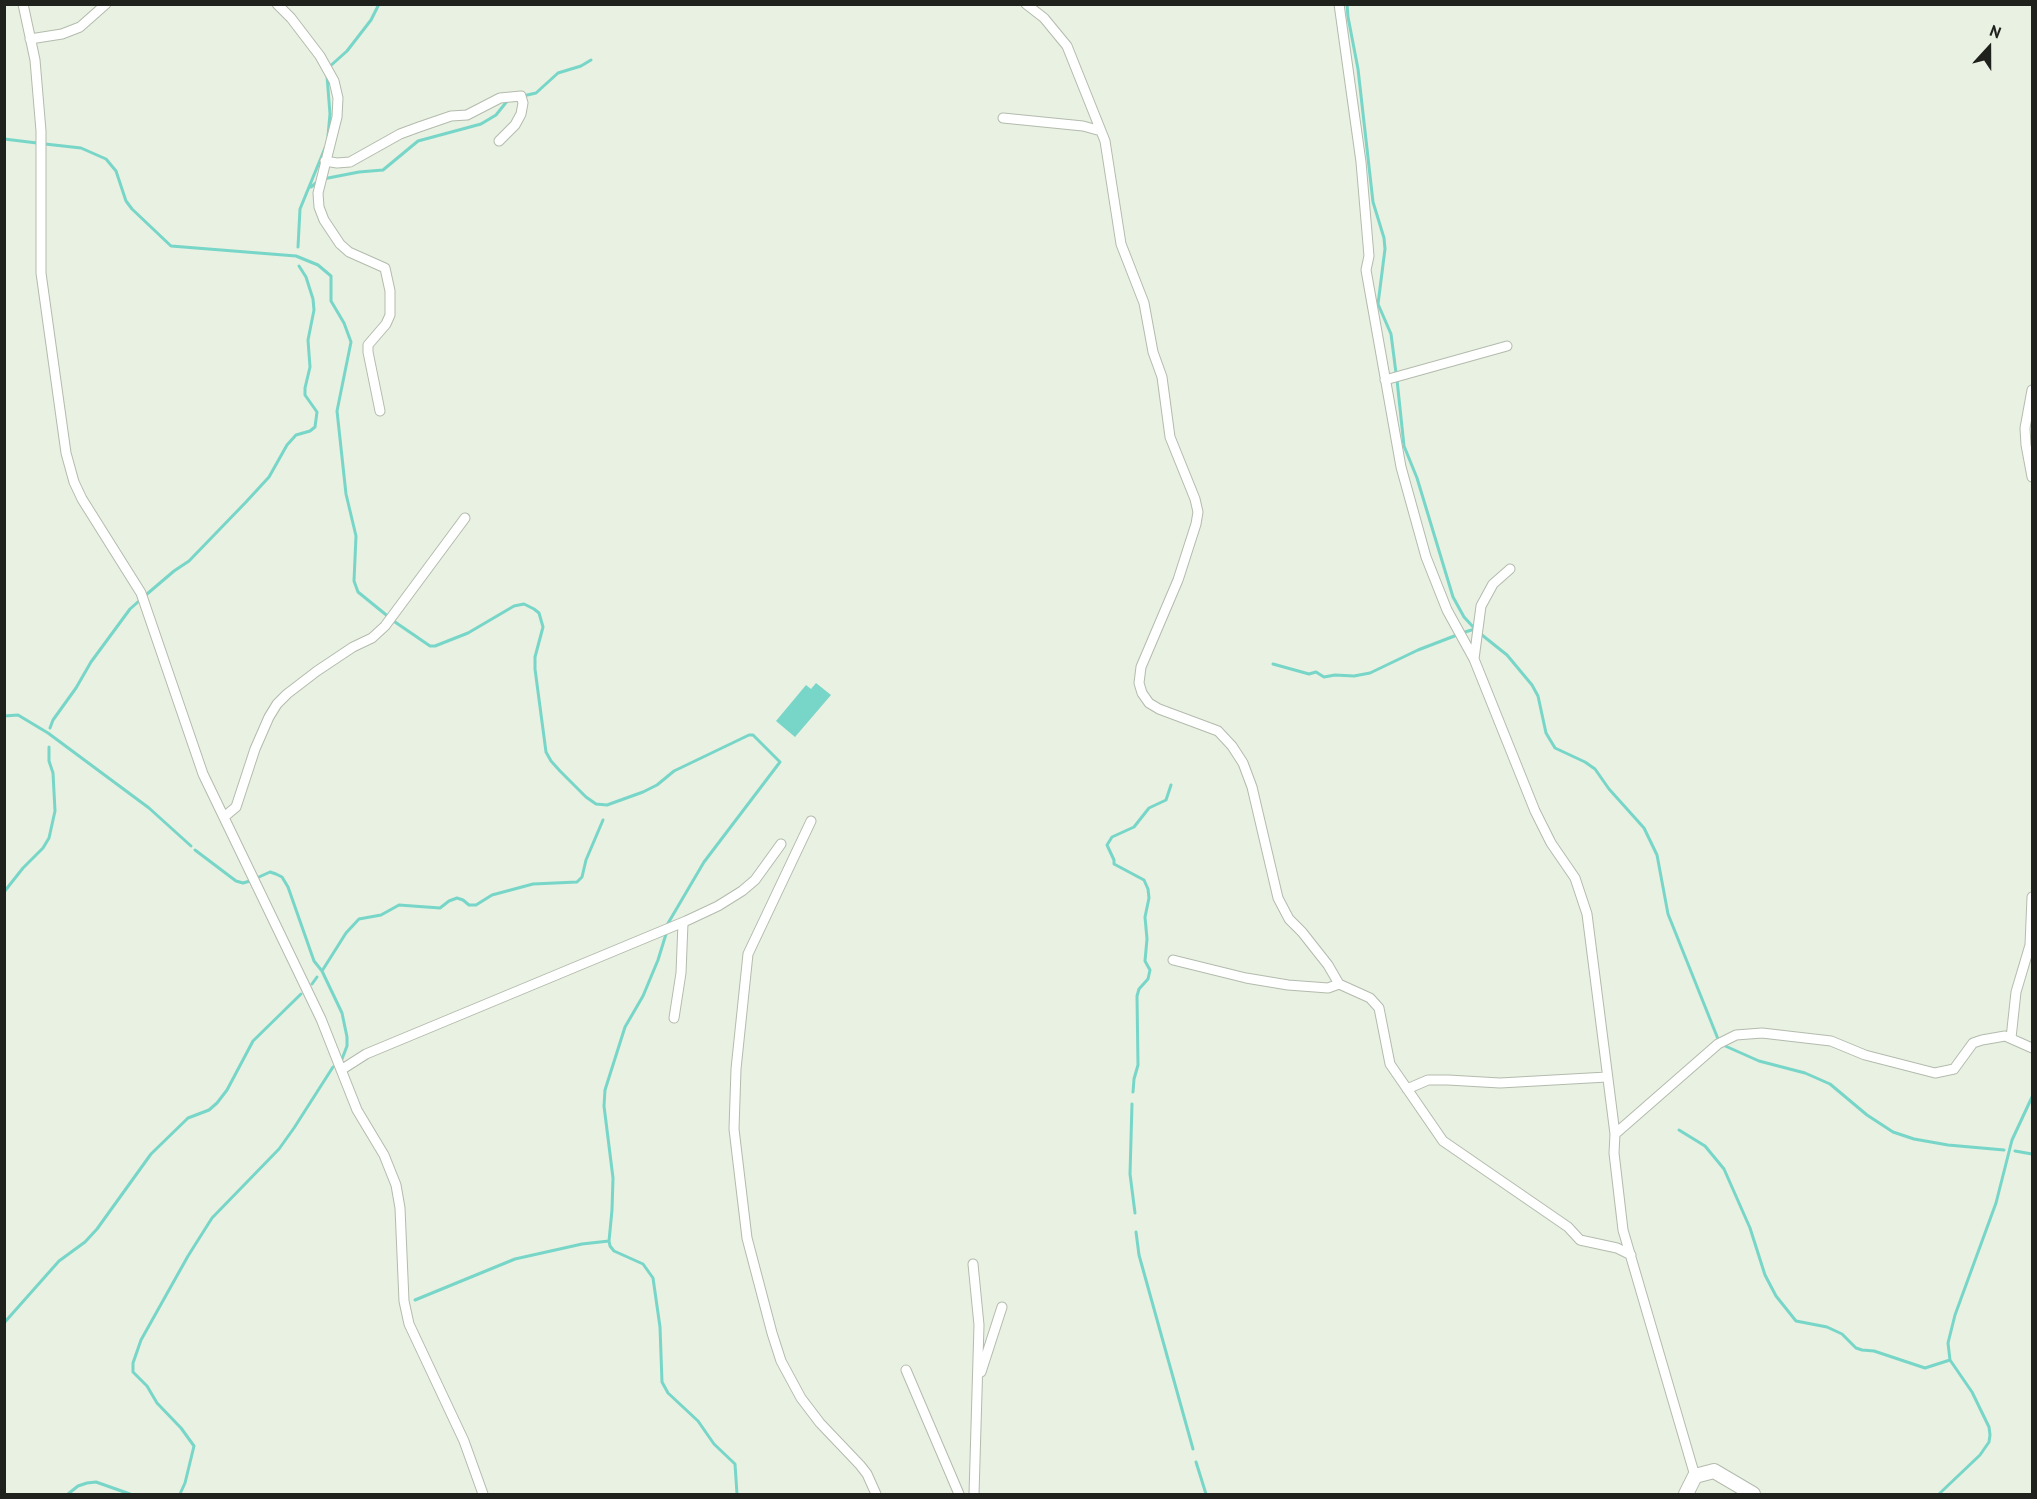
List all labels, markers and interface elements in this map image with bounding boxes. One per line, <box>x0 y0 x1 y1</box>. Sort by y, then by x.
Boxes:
north arrow <box>1959 18 2019 78</box>
text: N <box>1987 20 2004 42</box>

